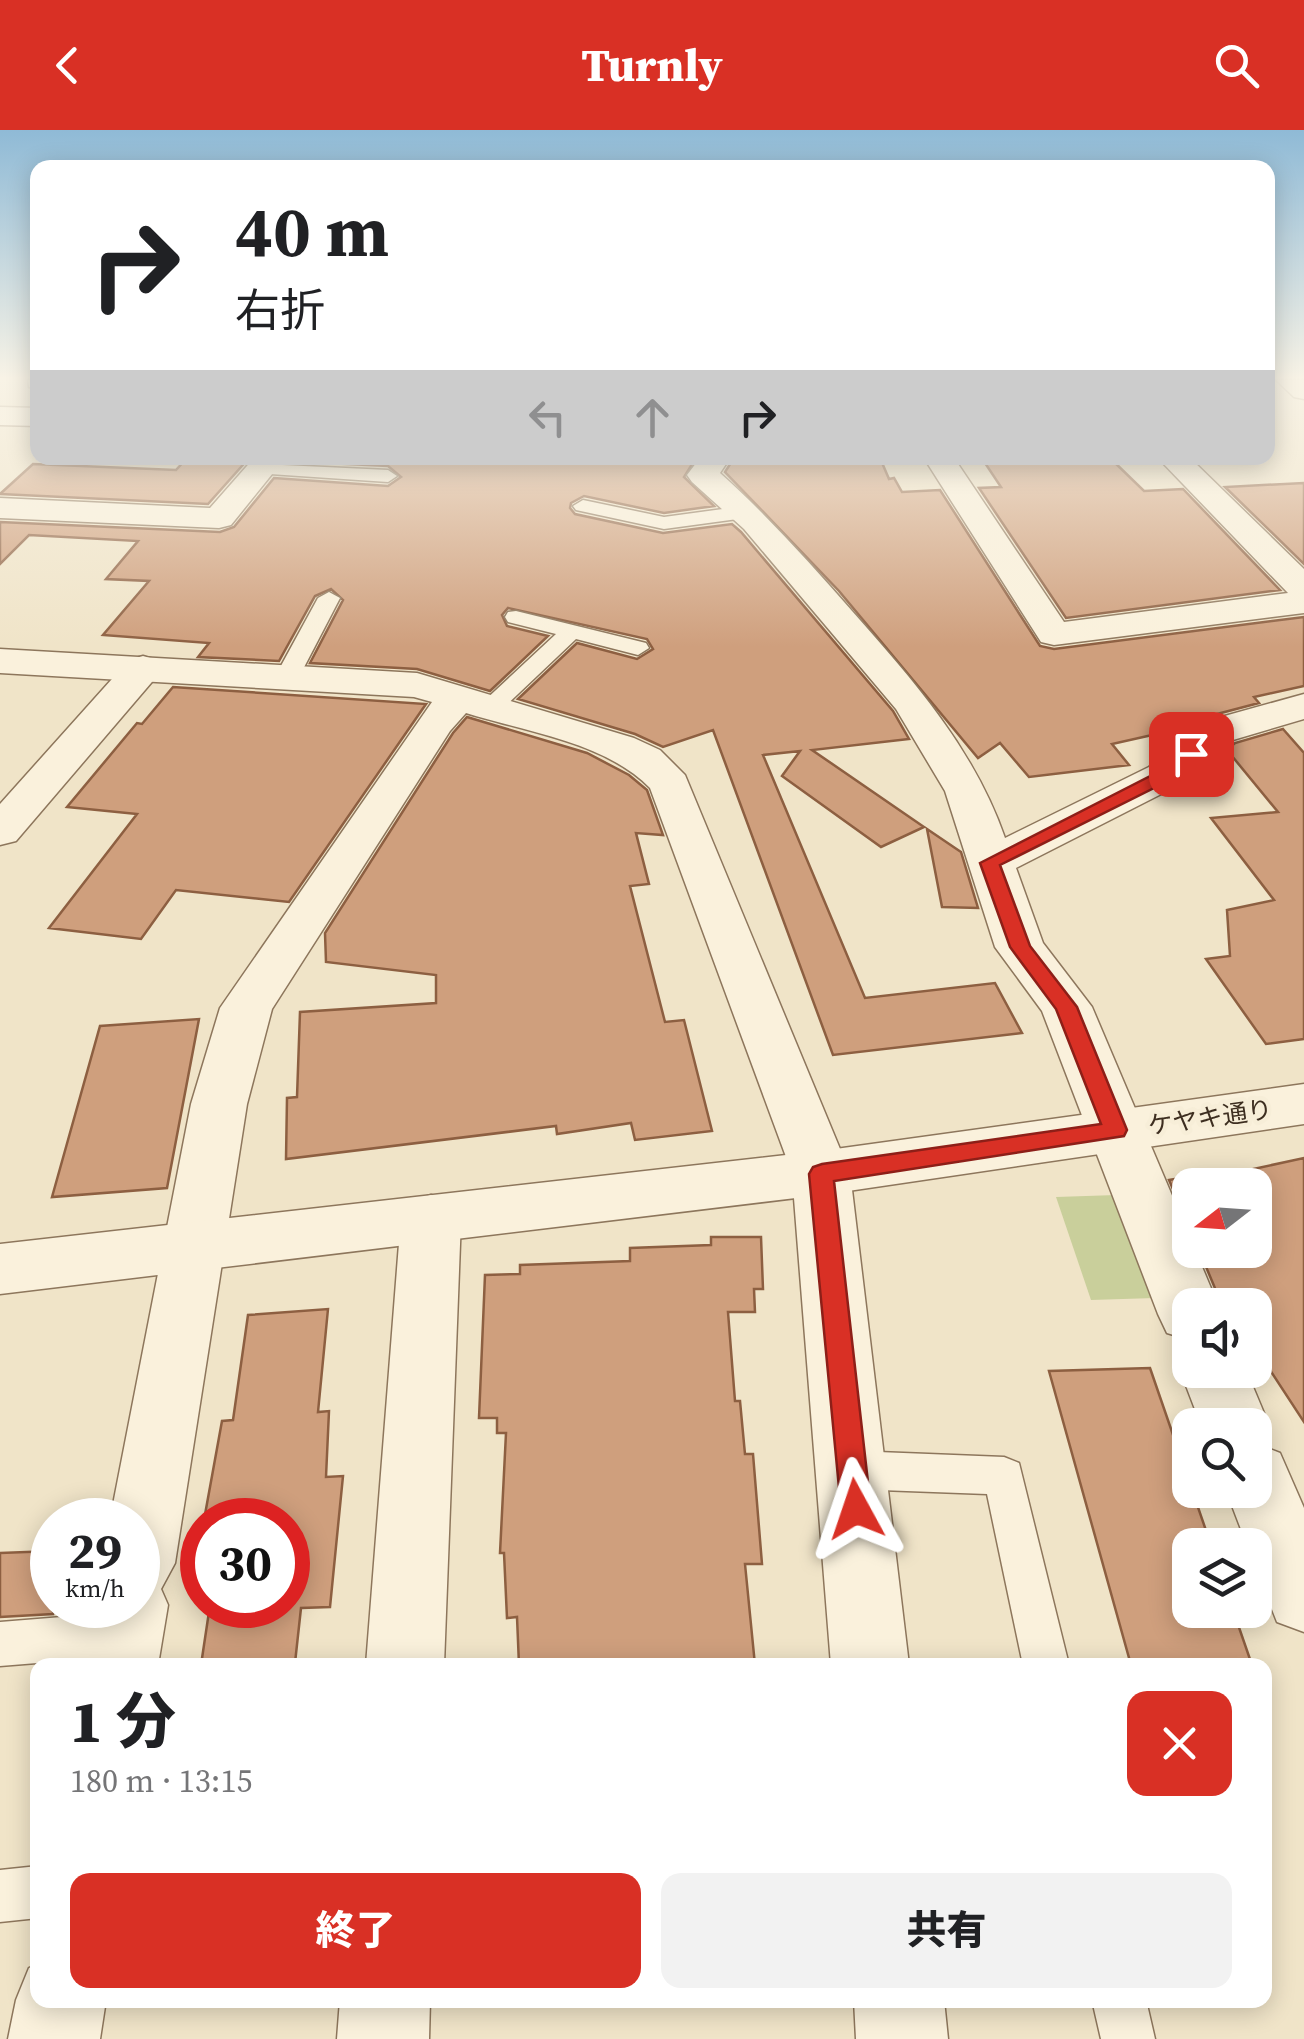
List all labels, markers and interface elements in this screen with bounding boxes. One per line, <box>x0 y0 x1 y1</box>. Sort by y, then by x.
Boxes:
text: Turnly <box>581 34 723 96</box>
icon: back <box>40 38 95 93</box>
icon: search <box>1209 38 1264 93</box>
text: 40 m <box>235 183 389 279</box>
icon: right <box>70 200 200 330</box>
text: 右折 <box>235 279 325 341</box>
icon: left <box>520 390 575 445</box>
icon: ahead <box>625 390 680 445</box>
icon: right <box>730 390 785 445</box>
pin <box>1149 712 1234 797</box>
icon: arrive <box>1164 727 1219 782</box>
street label: ケヤキ通り <box>1146 1091 1274 1143</box>
north arrow <box>1172 1168 1272 1268</box>
map controls <box>1172 1168 1272 1628</box>
button: sound <box>1172 1288 1272 1388</box>
button: search <box>1172 1408 1272 1508</box>
position arrow <box>804 1457 908 1561</box>
speed limit sign: 30 <box>180 1498 310 1628</box>
text: 29 <box>68 1516 122 1585</box>
button: layers <box>1172 1528 1272 1628</box>
text: km/h <box>65 1571 125 1605</box>
text: 1 分 <box>70 1680 176 1762</box>
button: close <box>1127 1691 1232 1796</box>
text: 180 m · 13:15 <box>70 1759 252 1803</box>
button: 終了 <box>70 1873 641 1988</box>
button: 共有 <box>661 1873 1232 1988</box>

